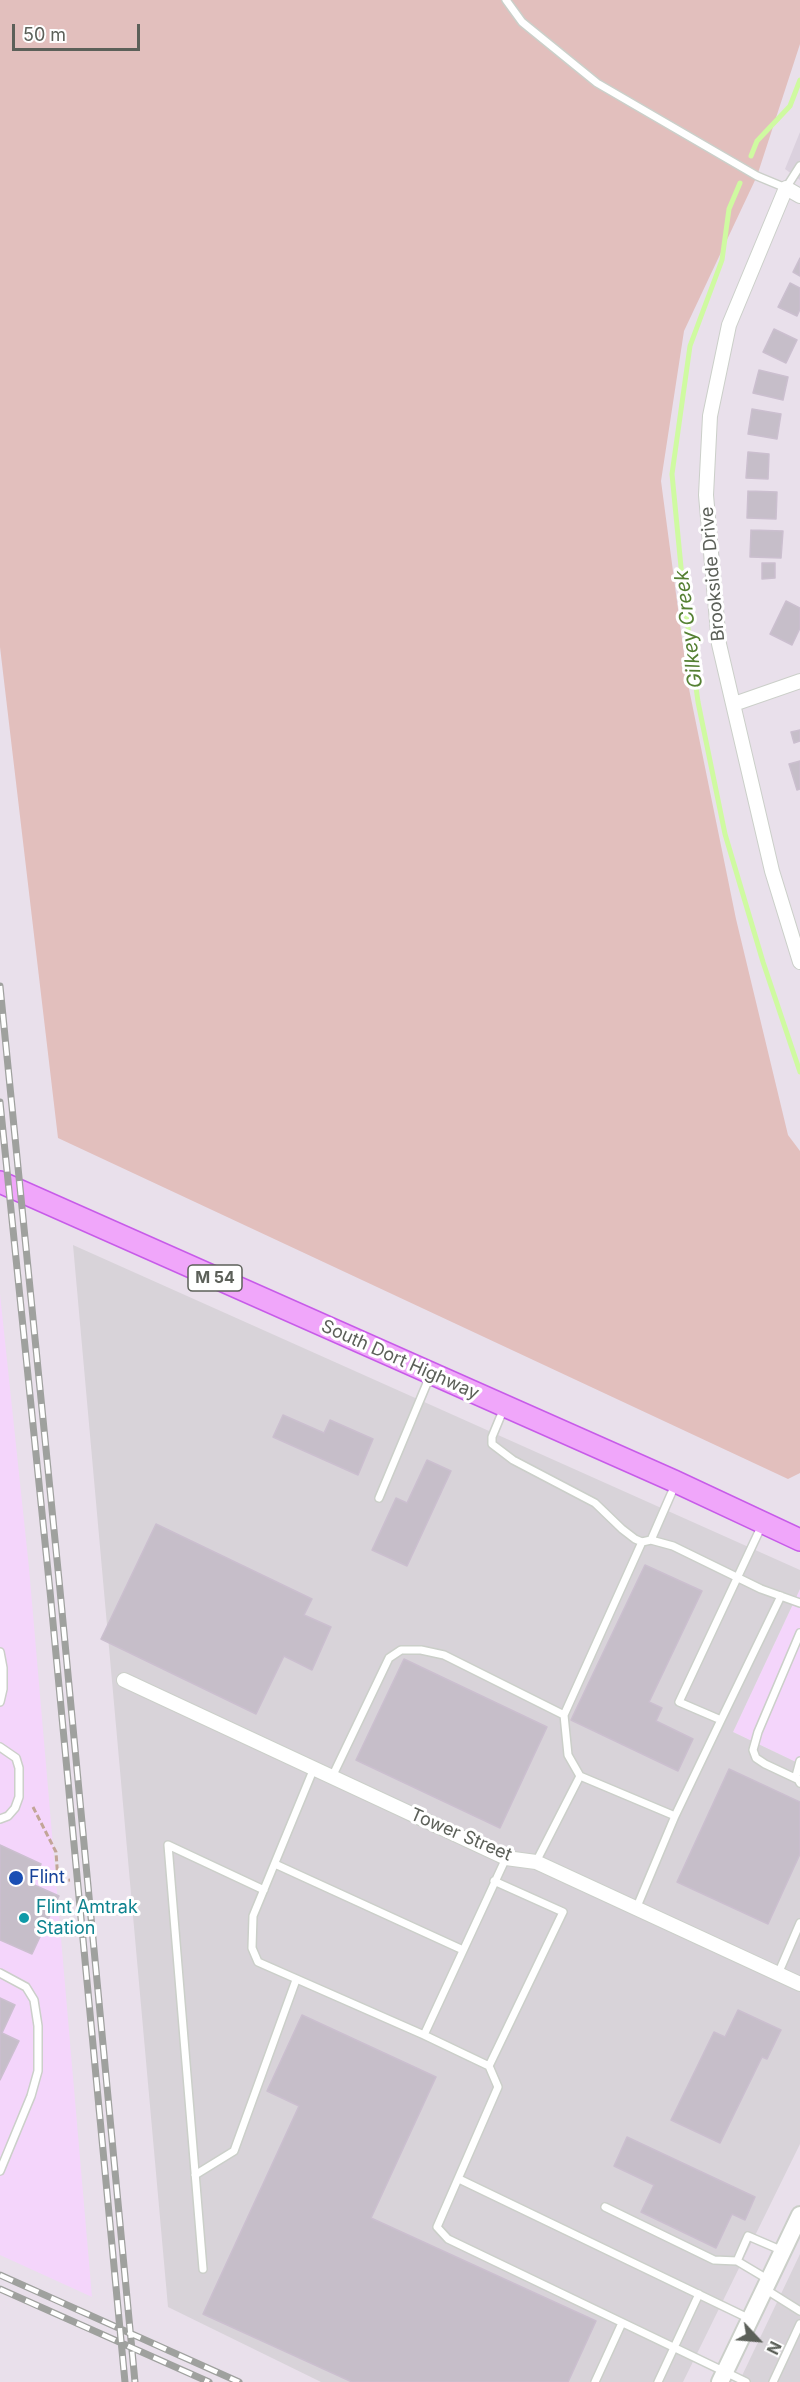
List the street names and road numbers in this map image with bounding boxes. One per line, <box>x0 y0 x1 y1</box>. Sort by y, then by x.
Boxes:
street label: Brookside Drive <box>696 506 730 642</box>
road number: M 54 <box>188 1265 242 1291</box>
street label: South Dort Highway <box>318 1315 482 1405</box>
street label: Tower Street <box>407 1804 515 1866</box>

